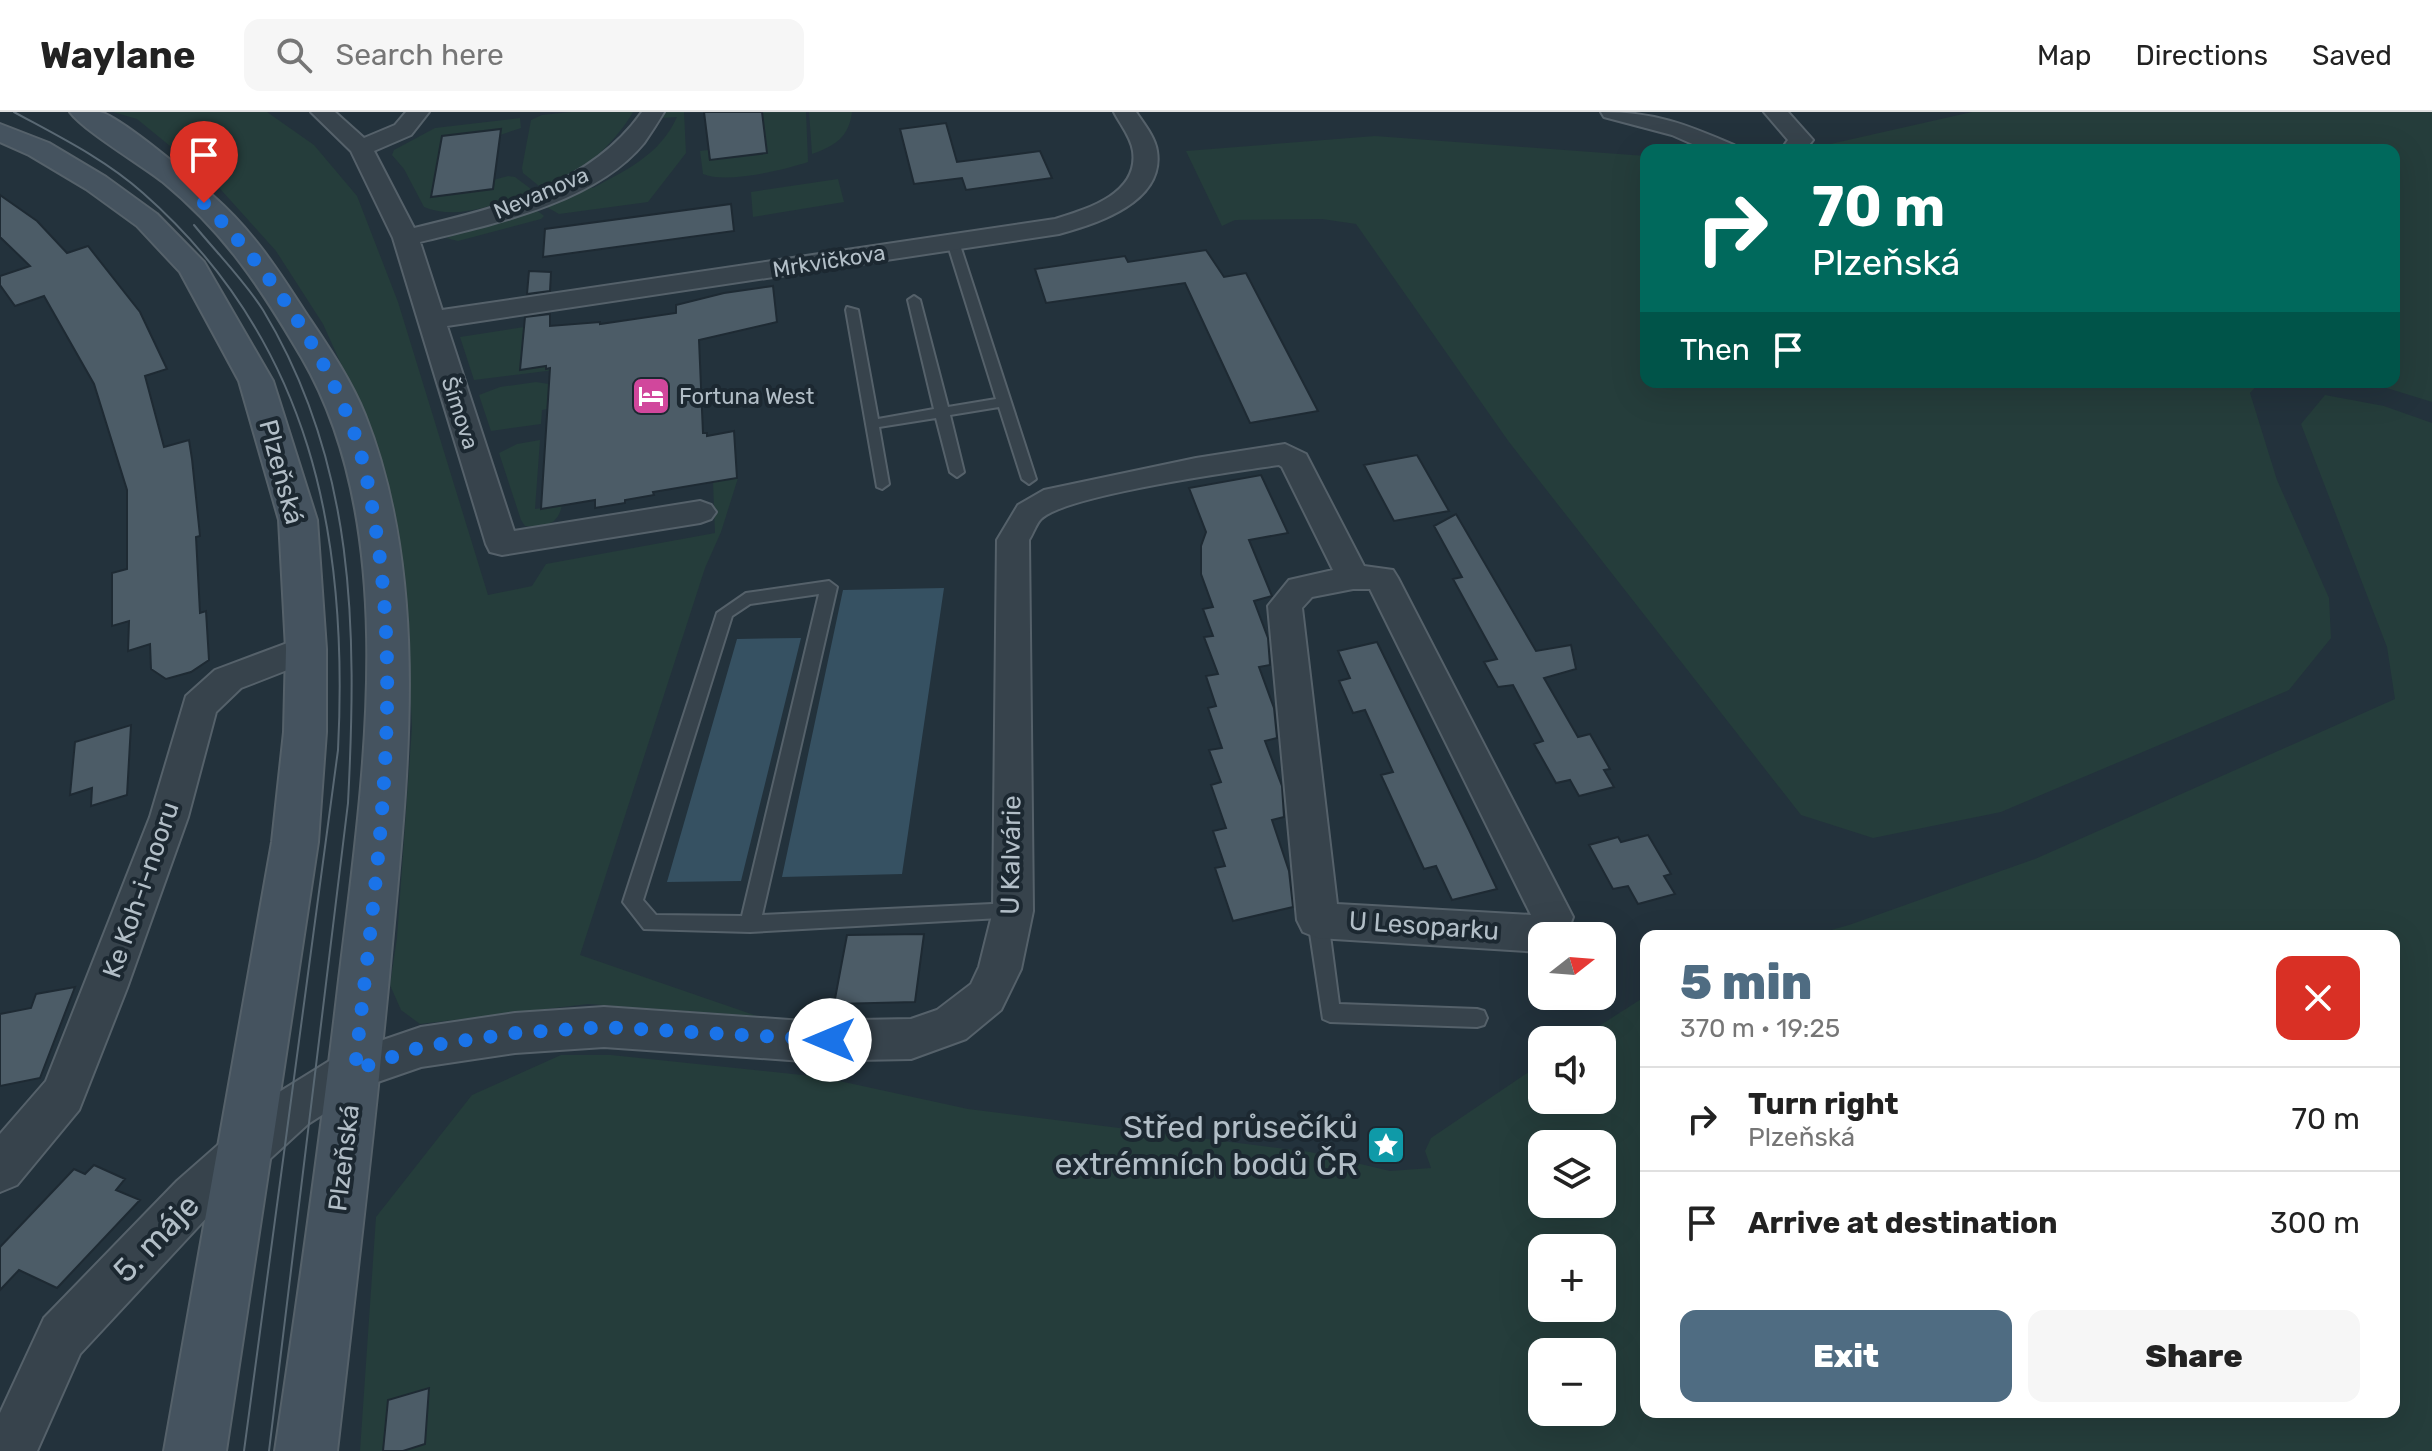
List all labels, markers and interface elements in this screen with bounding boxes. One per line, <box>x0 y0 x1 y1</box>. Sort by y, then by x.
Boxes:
search box <box>244 19 804 91</box>
text: Waylane <box>40 32 196 78</box>
icon: search <box>272 33 316 77</box>
text: Search here <box>336 37 504 73</box>
text: Map <box>2037 39 2091 72</box>
text: Directions <box>2135 39 2268 72</box>
text: Saved <box>2312 39 2392 72</box>
pin <box>170 121 238 203</box>
icon: arrive <box>182 133 226 177</box>
street label: Nevanova <box>489 161 593 225</box>
text: 70 m <box>1812 174 1945 240</box>
icon: right <box>1680 176 1784 280</box>
street label: Mrkvičkova <box>771 239 887 283</box>
text: Plzeňská <box>1812 241 1960 284</box>
icon: arrive <box>1766 328 1810 372</box>
text: Then <box>1680 332 1750 368</box>
street label: Šímova <box>436 373 484 453</box>
hotel icon: Fortuna West <box>630 375 672 417</box>
place label: Fortuna West <box>679 383 815 410</box>
street label: Plzeňská <box>252 416 310 528</box>
street label: U Kalvárie <box>994 795 1028 915</box>
street label: Ke Koh-i-nooru <box>96 798 186 982</box>
street label: U Lesoparku <box>1348 905 1500 947</box>
north arrow <box>1528 922 1616 1010</box>
map controls <box>1528 922 1616 1426</box>
text: 5 min <box>1680 954 1812 1011</box>
button: close <box>2276 956 2360 1040</box>
position arrow <box>788 998 872 1082</box>
text: 370 m · 19:25 <box>1680 1013 1840 1044</box>
button: sound <box>1528 1026 1616 1114</box>
text: Turn right <box>1748 1086 1899 1122</box>
icon: right <box>1680 1097 1724 1141</box>
text: 70 m <box>2292 1101 2360 1137</box>
street label: Plzeňská <box>322 1103 366 1213</box>
place label: Střed průsečíků extrémních bodů ČR <box>1054 1108 1358 1183</box>
text: Plzeňská <box>1748 1122 1855 1153</box>
place icon: Střed průsečíků extrémních bodů ČR <box>1365 1124 1407 1166</box>
button: layers <box>1528 1130 1616 1218</box>
street label: 5. máje <box>105 1186 207 1290</box>
icon: arrive <box>1680 1201 1724 1245</box>
text: Arrive at destination <box>1748 1205 2058 1241</box>
text: 300 m <box>2270 1205 2360 1241</box>
button: + <box>1528 1234 1616 1322</box>
button: Exit <box>1680 1310 2012 1402</box>
button: Share <box>2028 1310 2360 1402</box>
button: − <box>1528 1338 1616 1426</box>

